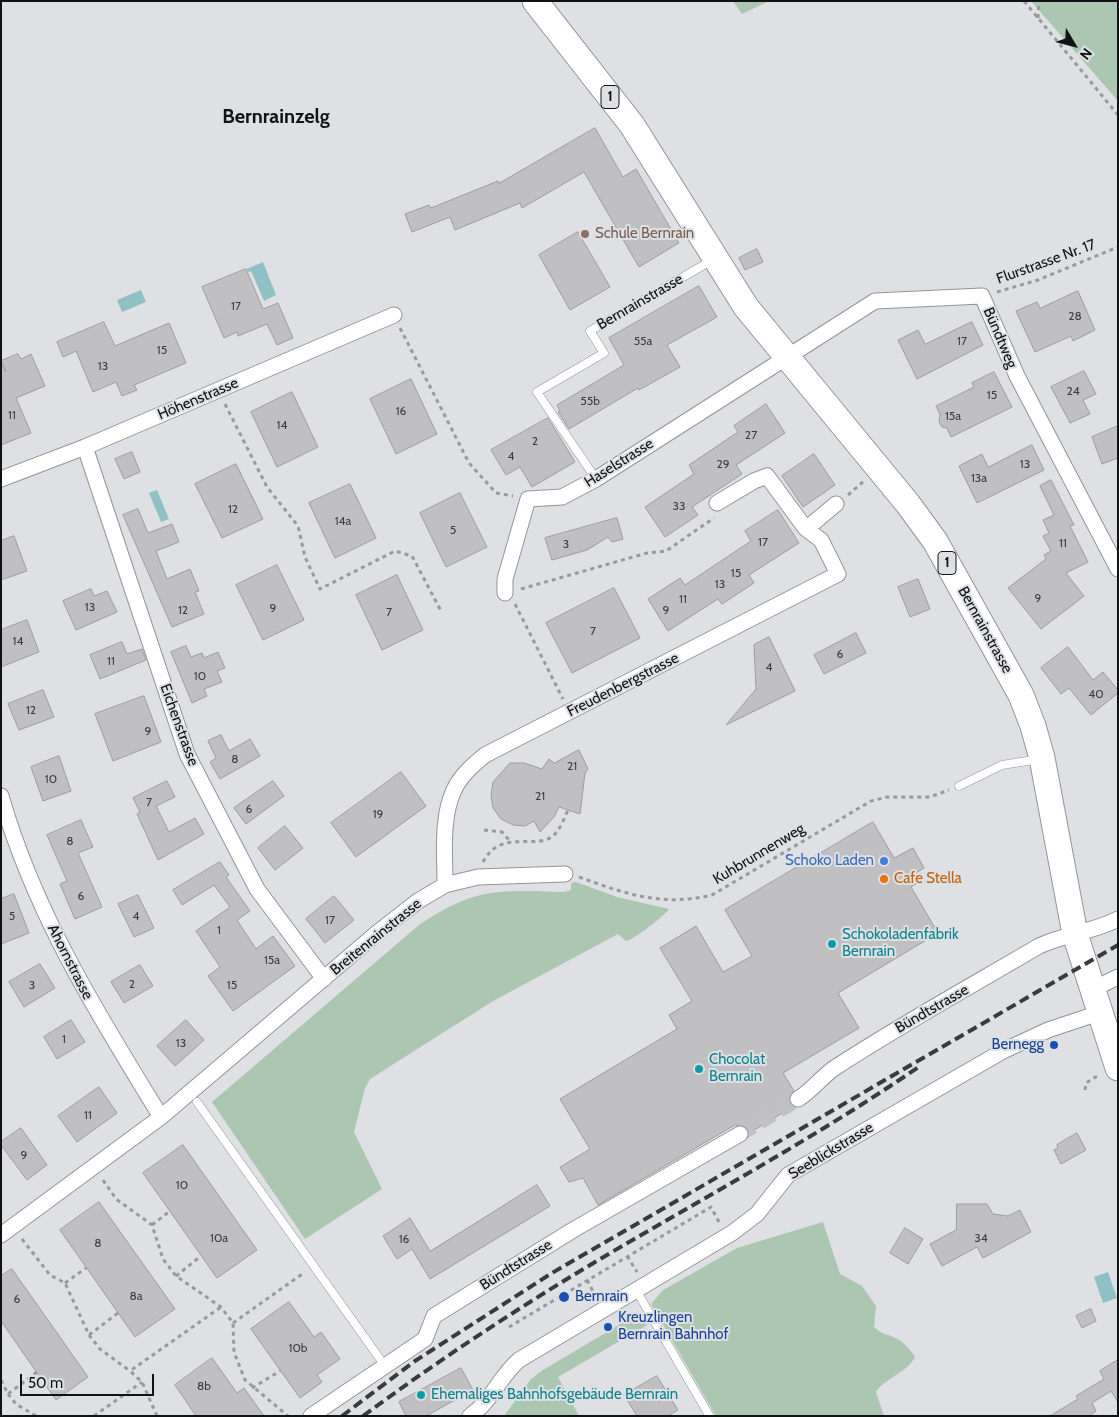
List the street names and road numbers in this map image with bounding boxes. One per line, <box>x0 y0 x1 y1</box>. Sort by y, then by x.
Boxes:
road number: 1 <box>601 85 619 108</box>
street label: Flurstrasse Nr. 17 <box>994 236 1098 288</box>
street label: Bernrainstrasse <box>594 270 686 334</box>
street label: Bündtweg <box>979 305 1021 371</box>
street label: Höhenstrasse <box>155 374 241 424</box>
street label: Haselstrasse <box>581 435 657 491</box>
road number: 1 <box>938 552 956 574</box>
street label: Bernrainstrasse <box>954 583 1016 677</box>
street label: Freudenbergstrasse <box>564 649 682 721</box>
street label: Eichenstrasse <box>156 682 202 768</box>
street label: Kuhbrunnenweg <box>710 820 808 888</box>
street label: Breitenrainstrasse <box>327 895 425 979</box>
street label: Ahornstrasse <box>43 921 97 1003</box>
street label: Bündtstrasse <box>892 981 972 1037</box>
street label: Seeblickstrasse <box>785 1119 877 1183</box>
street label: Bündtstrasse <box>477 1236 555 1294</box>

